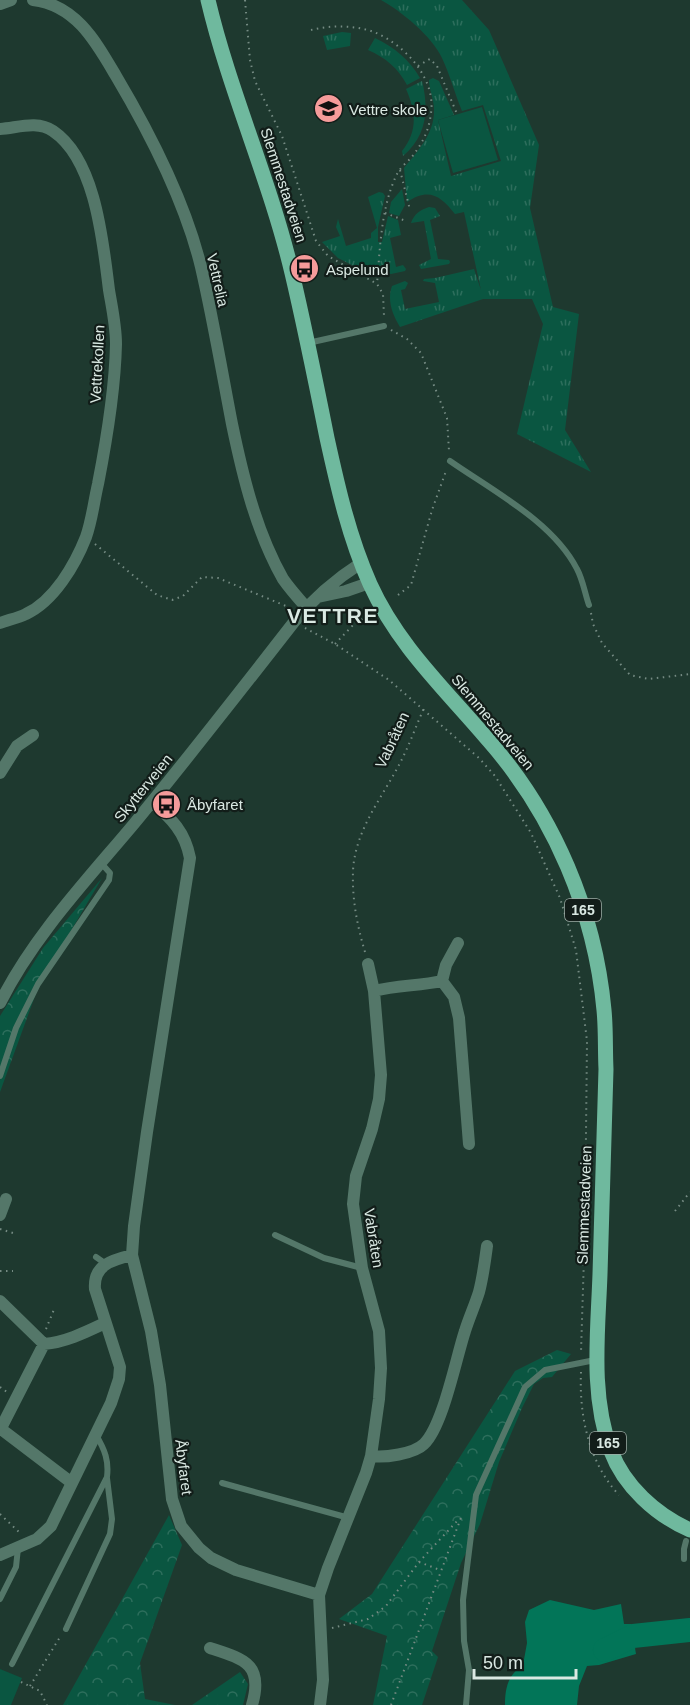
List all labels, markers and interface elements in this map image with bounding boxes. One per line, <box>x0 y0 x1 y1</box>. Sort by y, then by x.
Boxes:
school or university icon: Vettre skole <box>312 93 344 125</box>
place label: Vettre skole <box>349 101 427 118</box>
street label: Slemmestadveien <box>257 126 311 244</box>
street label: Vettrelia <box>204 252 233 309</box>
bus stop icon: Aspelund <box>289 253 321 285</box>
place label: Aspelund <box>326 261 389 278</box>
street label: Vettrekollen <box>86 324 108 404</box>
district label: VETTRE <box>287 604 379 627</box>
street label: Slemmestadveien <box>448 671 538 773</box>
street label: Vabråten <box>372 709 412 771</box>
street label: Skytterveien <box>110 751 176 825</box>
bus stop icon: Åbyfaret <box>150 788 182 820</box>
place label: Åbyfaret <box>187 796 244 813</box>
road number: 165 <box>565 899 601 921</box>
street label: Slemmestadveien <box>573 1145 595 1265</box>
street label: Vabråten <box>361 1207 387 1269</box>
road number: 165 <box>590 1432 626 1454</box>
street label: Åbyfaret <box>172 1438 196 1497</box>
scale bar <box>474 1642 576 1680</box>
text: 50 m <box>483 1653 523 1673</box>

